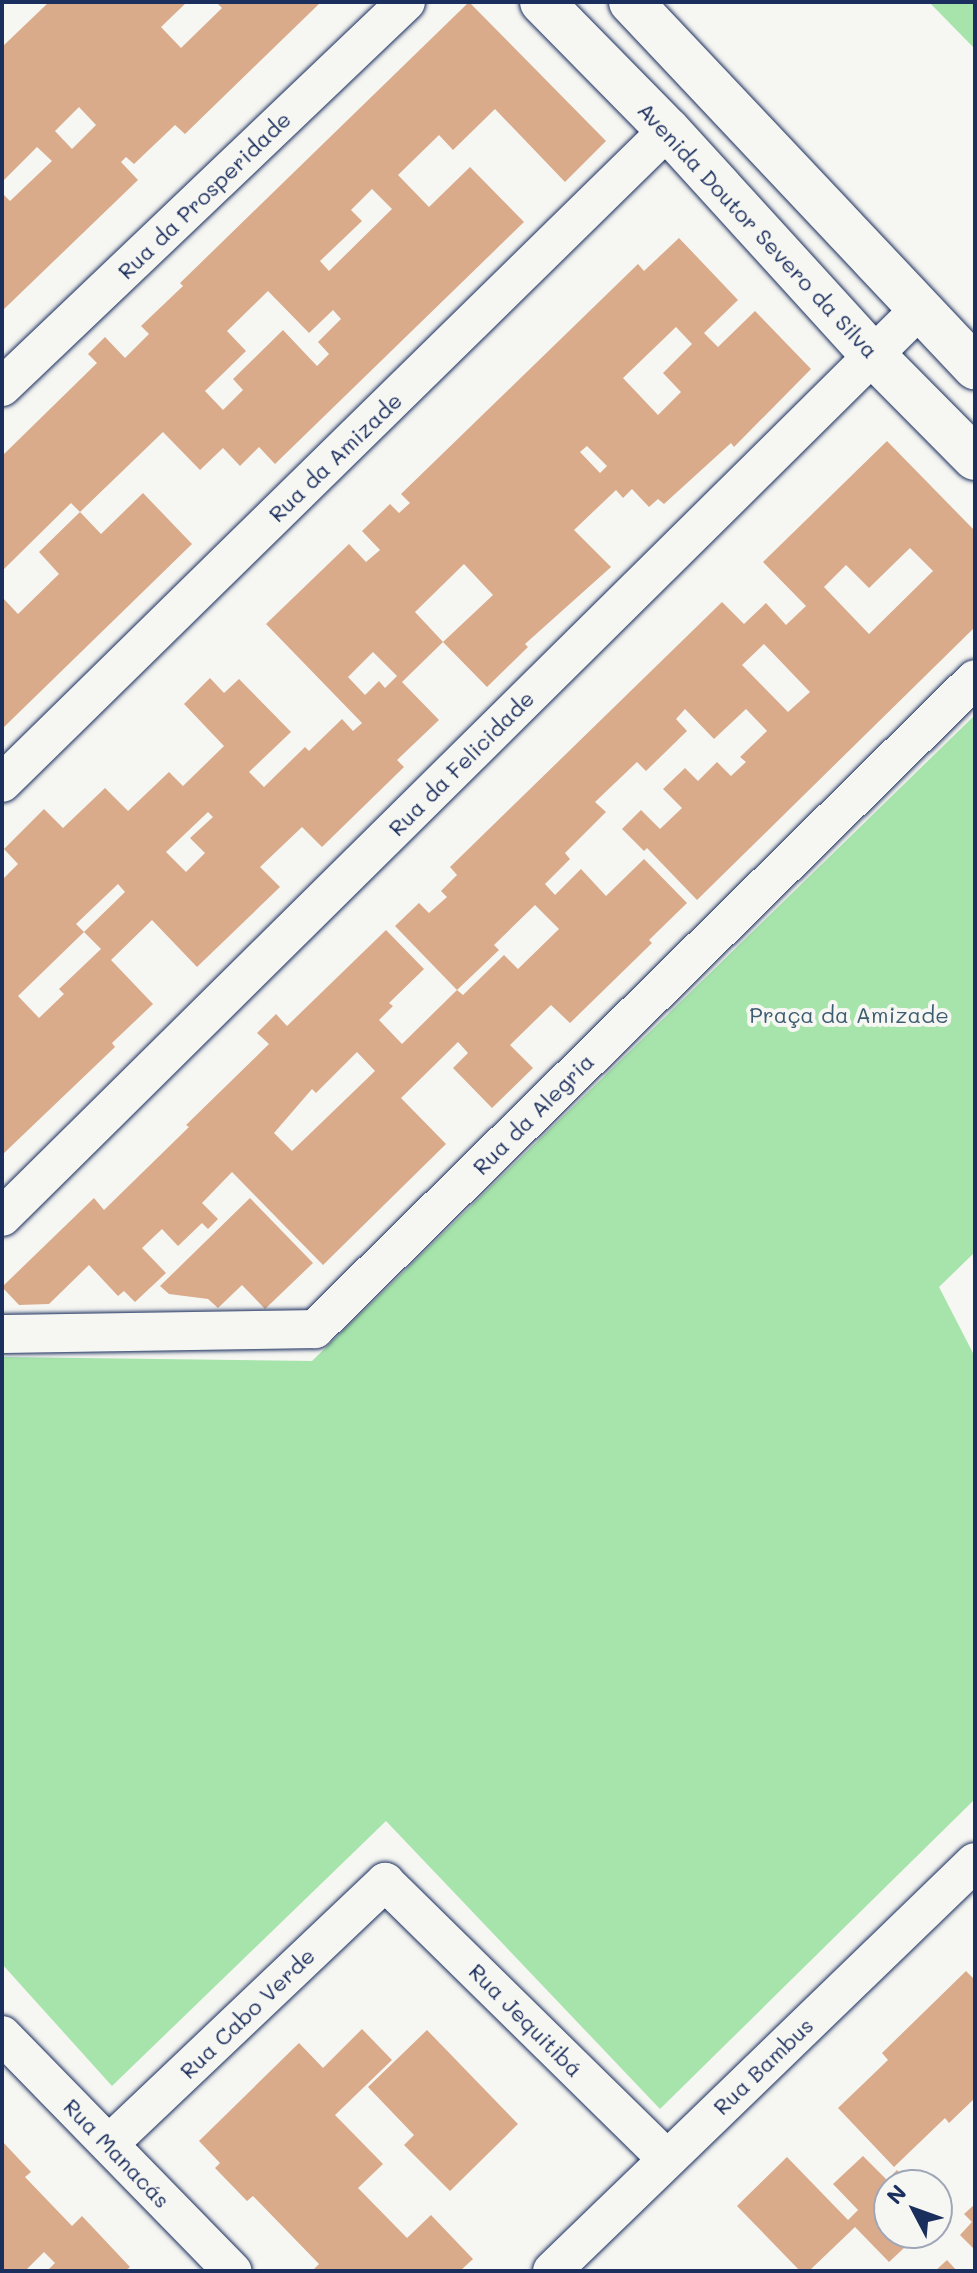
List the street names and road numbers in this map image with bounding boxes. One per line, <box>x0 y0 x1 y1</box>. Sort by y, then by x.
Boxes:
street label: Avenida Doutor Severo da Silva <box>632 97 884 363</box>
street label: Rua da Prosperidade <box>112 106 296 284</box>
street label: Rua da Amizade <box>263 387 407 527</box>
street label: Rua da Felicidade <box>383 685 539 841</box>
street label: Rua da Alegria <box>467 1048 599 1180</box>
street label: Rua Cabo Verde <box>174 1942 320 2084</box>
street label: Rua Jequitibá <box>464 1958 588 2082</box>
street label: Rua Bambus <box>708 2012 818 2120</box>
street label: Rua Manacás <box>58 2093 176 2213</box>

